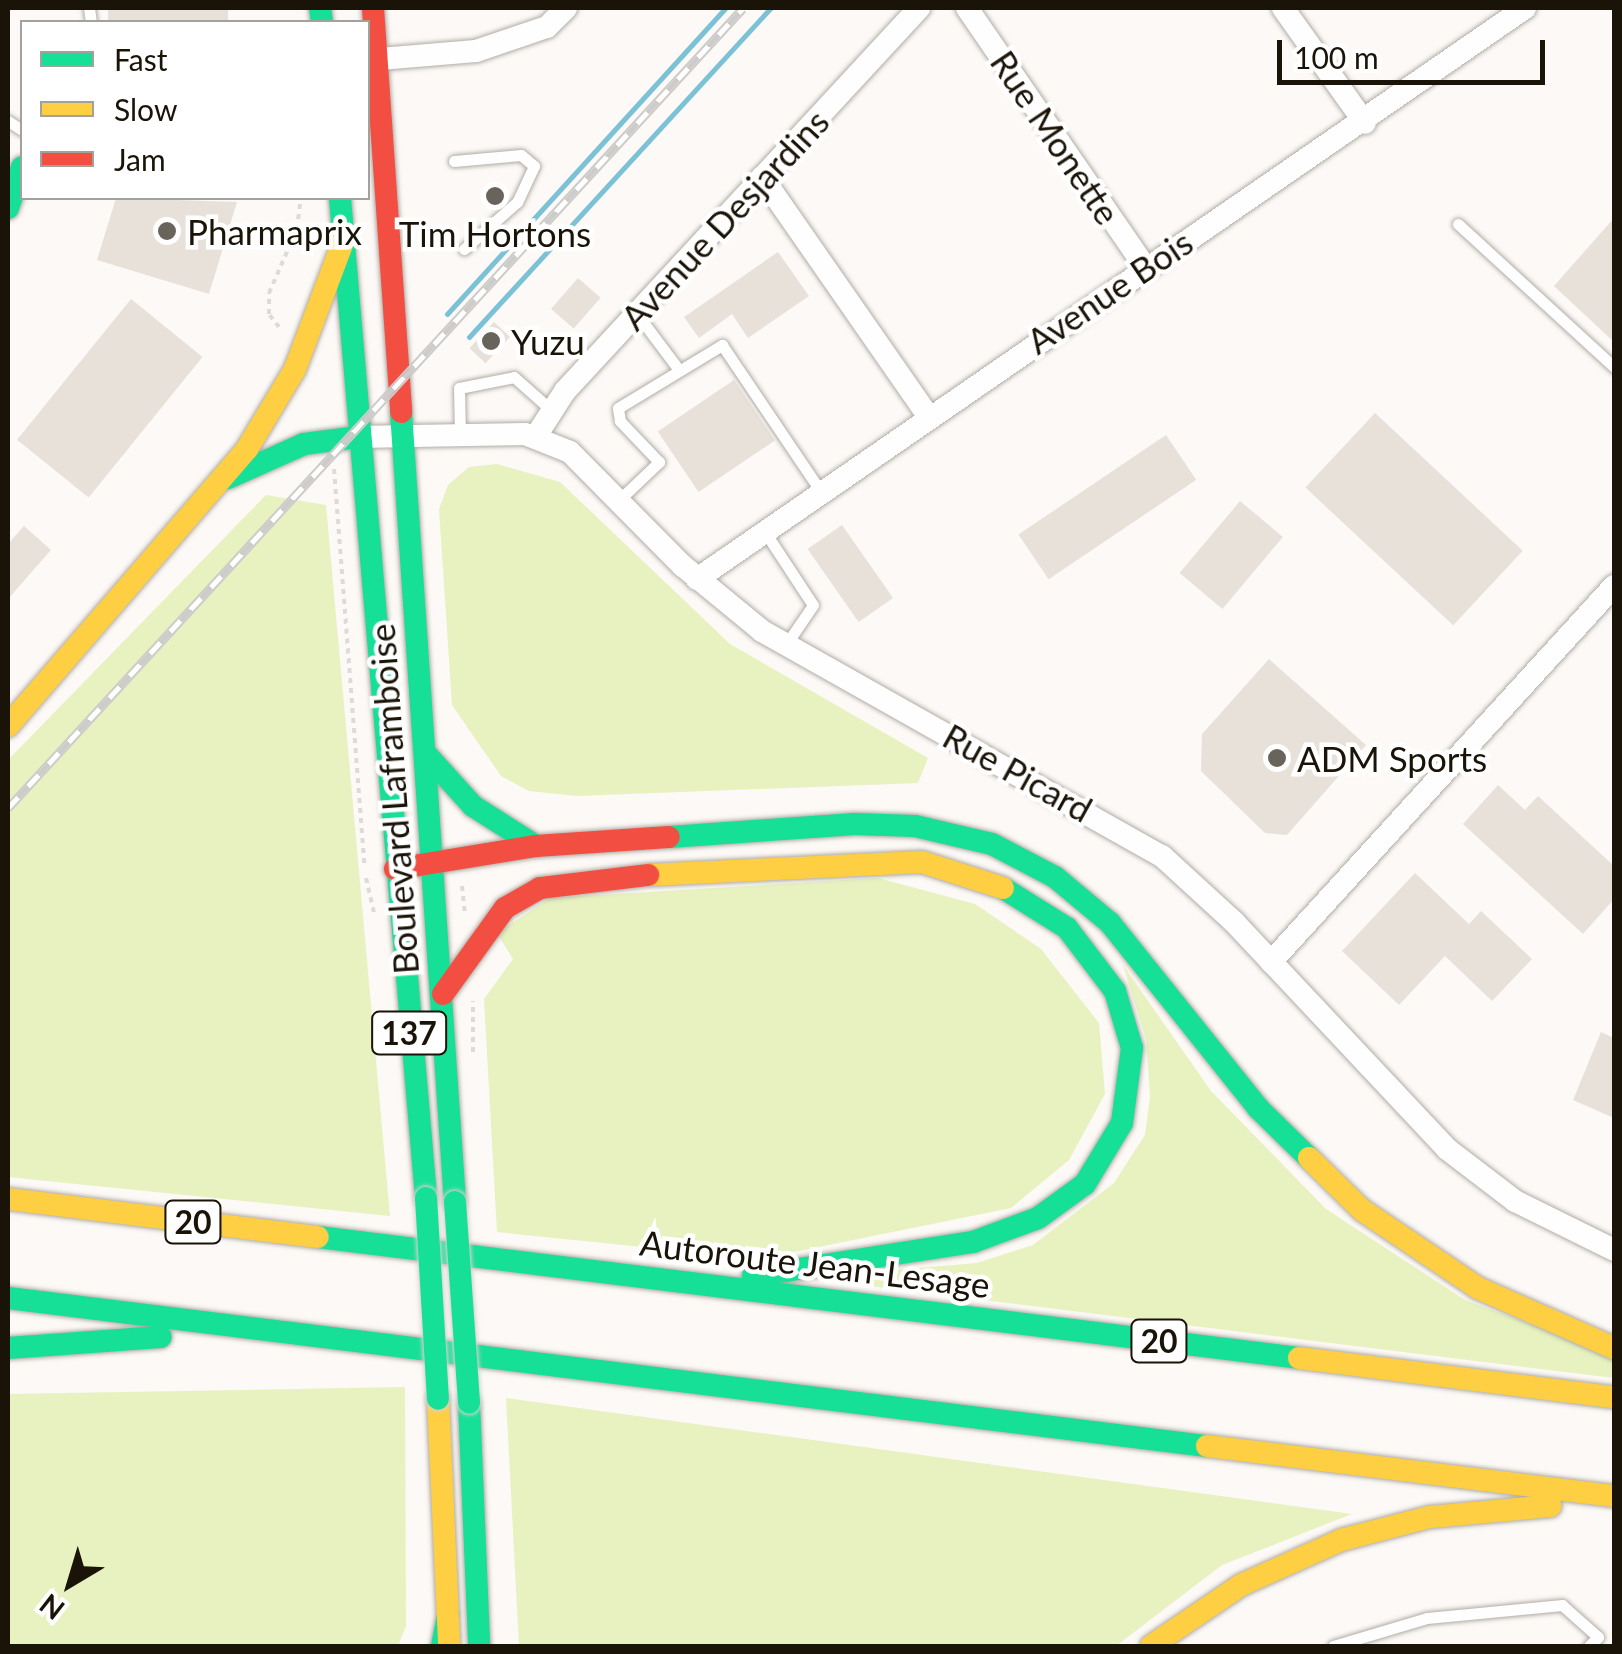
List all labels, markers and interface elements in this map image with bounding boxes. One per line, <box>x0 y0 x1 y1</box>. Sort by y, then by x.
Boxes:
legend <box>20 20 370 200</box>
scale bar <box>1282 20 1550 82</box>
text: 100 m <box>1294 39 1379 75</box>
text: Fast <box>114 41 168 77</box>
street label: Rue Monette <box>983 42 1129 232</box>
text: Slow <box>114 91 177 127</box>
street label: Avenue Desjardins <box>611 100 837 338</box>
text: Jam <box>114 141 166 177</box>
marker: Tim Hortons <box>484 185 506 207</box>
place label: Pharmaprix <box>187 210 362 252</box>
place label: Tim Hortons <box>399 212 591 254</box>
marker: Pharmaprix <box>156 220 178 242</box>
street label: Avenue Bois <box>1018 220 1200 362</box>
place label: Yuzu <box>511 320 585 362</box>
marker: Yuzu <box>480 330 502 352</box>
street label: Boulevard Laframboise <box>360 622 426 976</box>
street label: Rue Picard <box>936 714 1100 830</box>
place label: ADM Sports <box>1297 737 1487 779</box>
marker: ADM Sports <box>1266 747 1288 769</box>
road number: 137 <box>369 1006 449 1060</box>
road number: 20 <box>163 1195 223 1249</box>
street label: Autoroute Jean-Lesage <box>637 1221 993 1305</box>
road number: 20 <box>1129 1314 1189 1368</box>
north arrow <box>20 1534 120 1634</box>
text: N <box>33 1588 71 1628</box>

